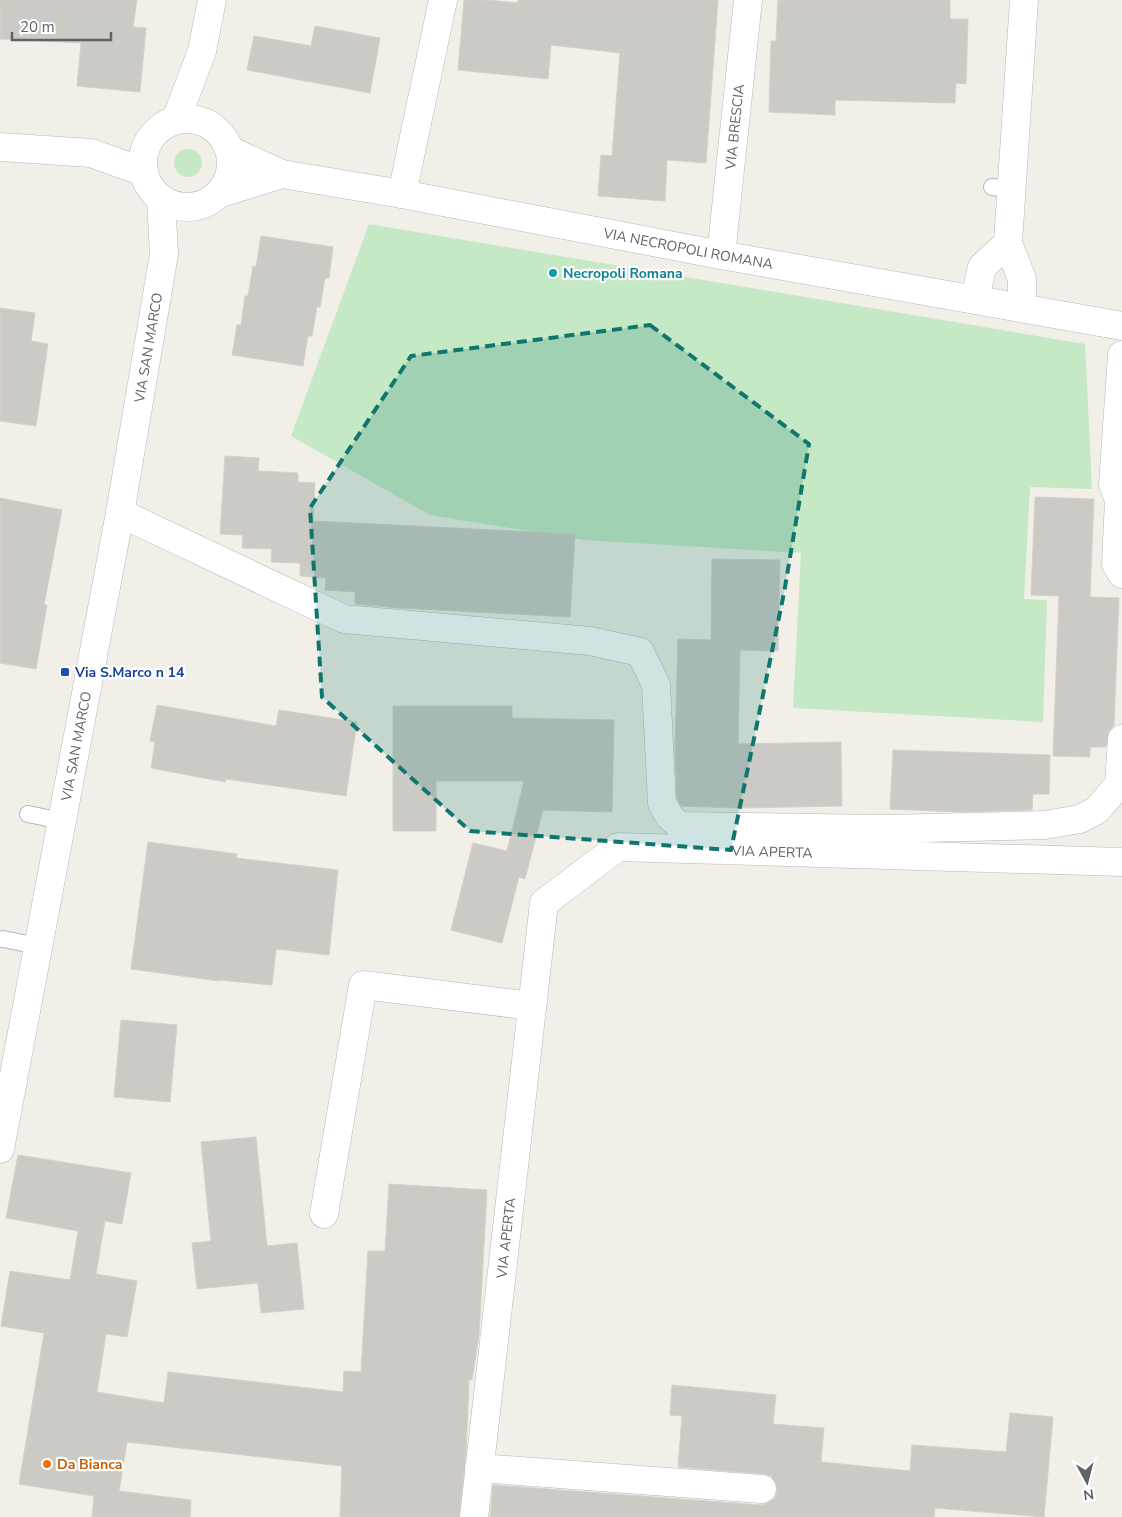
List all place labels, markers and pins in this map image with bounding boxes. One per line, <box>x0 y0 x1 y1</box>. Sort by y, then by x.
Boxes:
place label: Necropoli Romana <box>563 264 683 283</box>
marker: Necropoli Romana <box>547 267 559 279</box>
place label: Via S.Marco n 14 <box>74 663 185 682</box>
marker: Via S.Marco n 14 <box>59 666 71 678</box>
place label: Da Bianca <box>57 1455 122 1474</box>
marker: Da Bianca <box>41 1458 53 1470</box>

